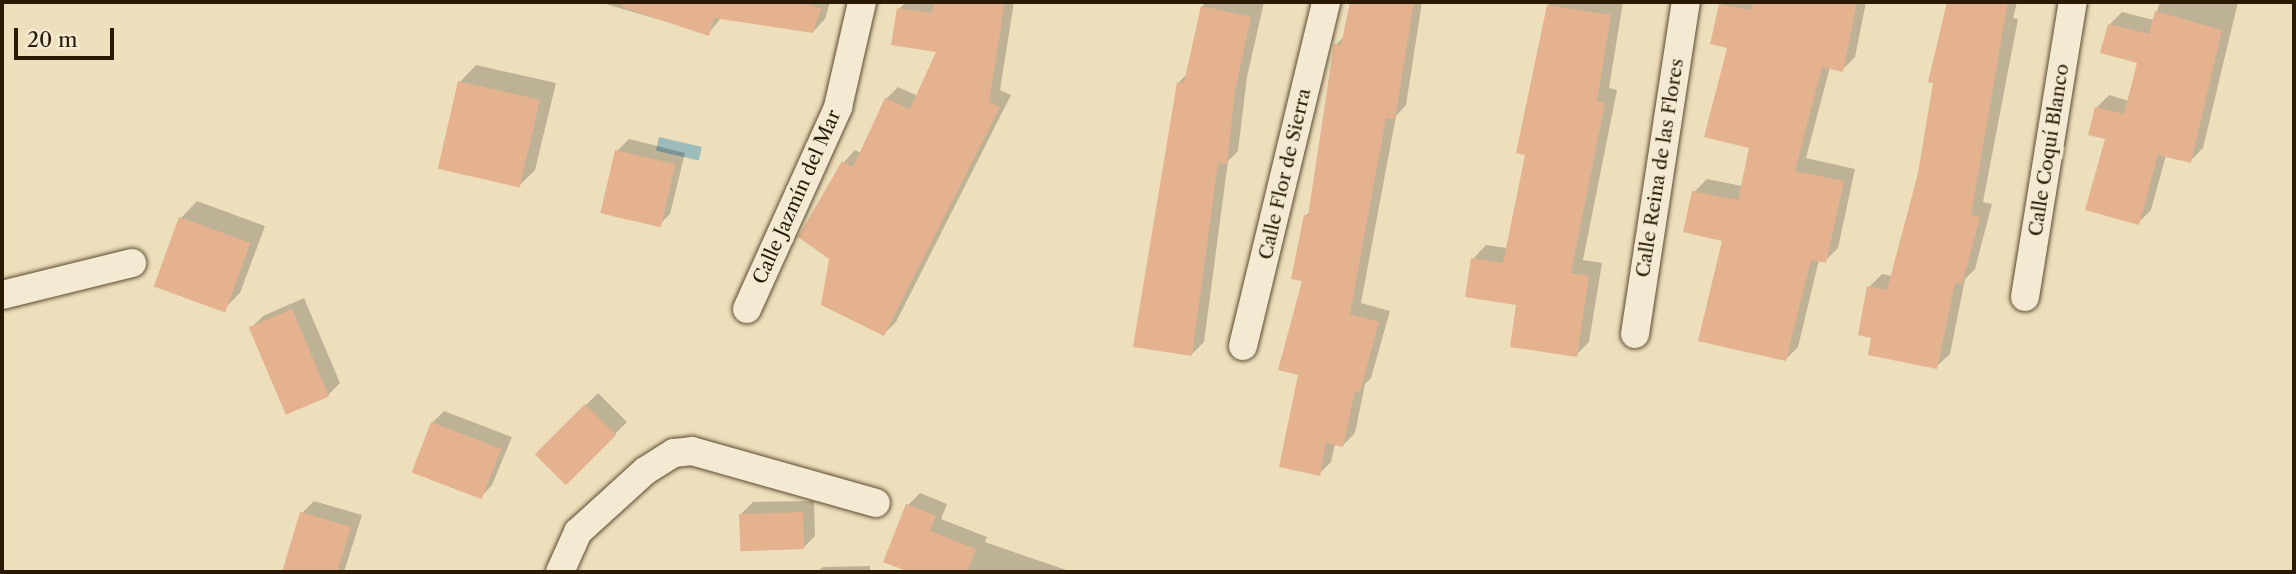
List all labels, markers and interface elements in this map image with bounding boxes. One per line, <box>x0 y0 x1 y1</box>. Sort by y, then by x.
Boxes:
scale bar <box>18 14 117 58</box>
text: 20 m <box>27 27 78 52</box>
street label: Calle Reina de las Flores <box>1631 57 1689 279</box>
street label: Calle Coquí Blanco <box>2024 62 2074 238</box>
street label: Calle Flor de Sierra <box>1254 86 1316 262</box>
street label: Calle Jazmín del Mar <box>748 106 846 288</box>

